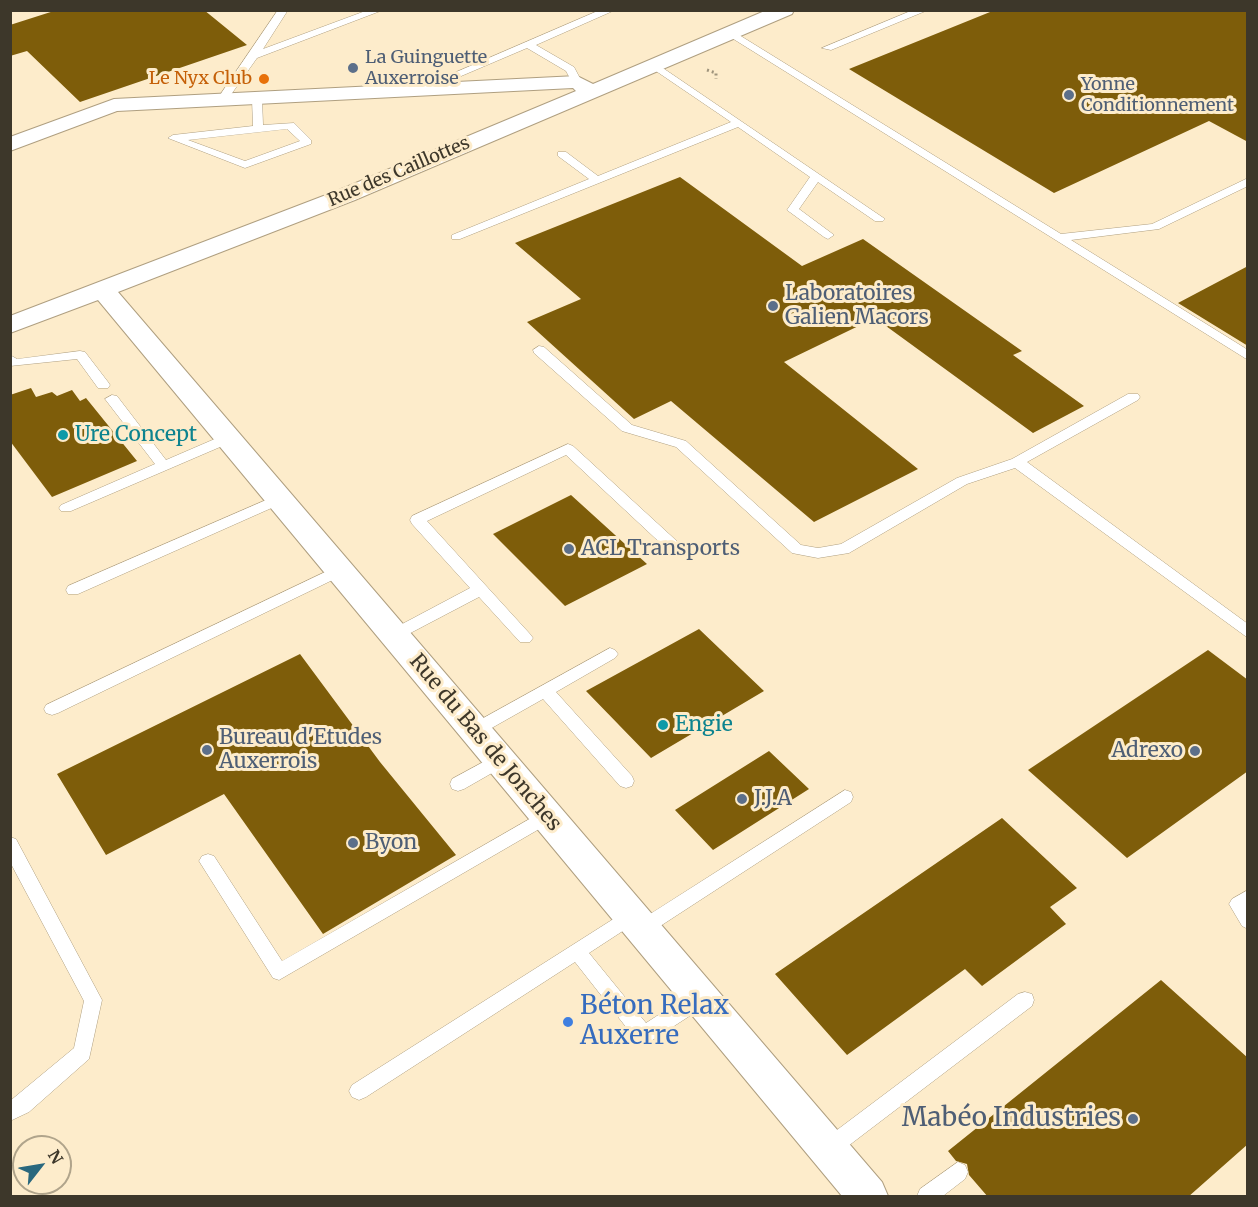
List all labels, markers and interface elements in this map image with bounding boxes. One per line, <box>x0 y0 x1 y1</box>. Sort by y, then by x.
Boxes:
place label: La Guinguette Auxerroise <box>365 47 487 90</box>
marker: La Guinguette Auxerroise <box>346 61 360 75</box>
place label: Le Nyx Club <box>149 68 252 90</box>
marker: Le Nyx Club <box>257 72 271 86</box>
place label: Yonne Conditionnement <box>1081 74 1234 116</box>
marker: Yonne Conditionnement <box>1062 88 1076 102</box>
street label: Rue des Caillottes <box>325 132 473 212</box>
place label: Laboratoires Galien Macors <box>785 281 929 331</box>
marker: Laboratoires Galien Macors <box>766 299 780 313</box>
place label: Ure Concept <box>75 422 197 448</box>
marker: Ure Concept <box>56 428 70 442</box>
place label: ACL Transports <box>581 536 740 562</box>
marker: ACL Transports <box>562 542 576 556</box>
street label: Rue du Bas de Jonches <box>404 649 566 837</box>
place label: Engie <box>675 712 733 738</box>
marker: Engie <box>656 718 670 732</box>
place label: Bureau d'Etudes Auxerrois <box>219 725 382 775</box>
place label: Adrexo <box>1111 738 1183 764</box>
marker: Bureau d'Etudes Auxerrois <box>200 743 214 757</box>
marker: Adrexo <box>1188 744 1202 758</box>
place label: J.J.A <box>754 786 792 812</box>
marker: J.J.A <box>735 792 749 806</box>
place label: Byon <box>365 830 417 856</box>
marker: Byon <box>346 836 360 850</box>
place label: Béton Relax Auxerre <box>580 991 729 1052</box>
marker: Béton Relax Auxerre <box>561 1015 575 1029</box>
place label: Mabéo Industries <box>902 1103 1121 1135</box>
marker: Mabéo Industries <box>1126 1112 1140 1126</box>
north arrow <box>12 1135 72 1195</box>
text: N <box>44 1146 68 1167</box>

